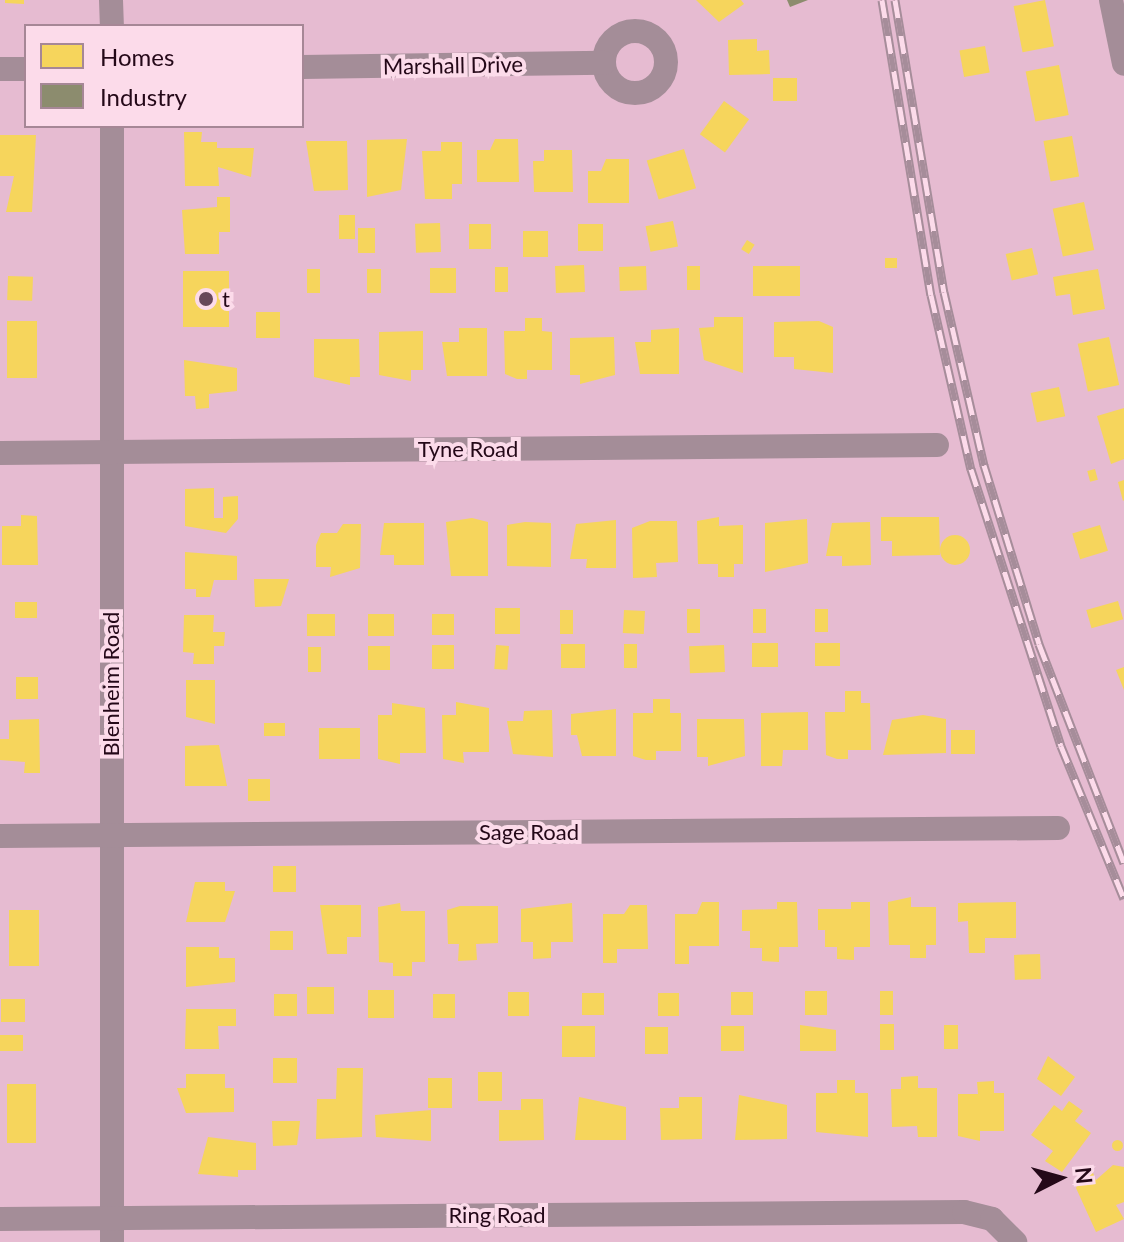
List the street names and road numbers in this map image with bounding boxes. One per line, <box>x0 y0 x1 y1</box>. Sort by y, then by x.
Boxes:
street label: Marshall Drive <box>383 51 523 79</box>
street label: Tyne Road <box>418 436 518 462</box>
street label: Blenheim Road <box>98 612 124 756</box>
street label: Sage Road <box>479 819 579 845</box>
street label: Ring Road <box>448 1202 546 1228</box>

